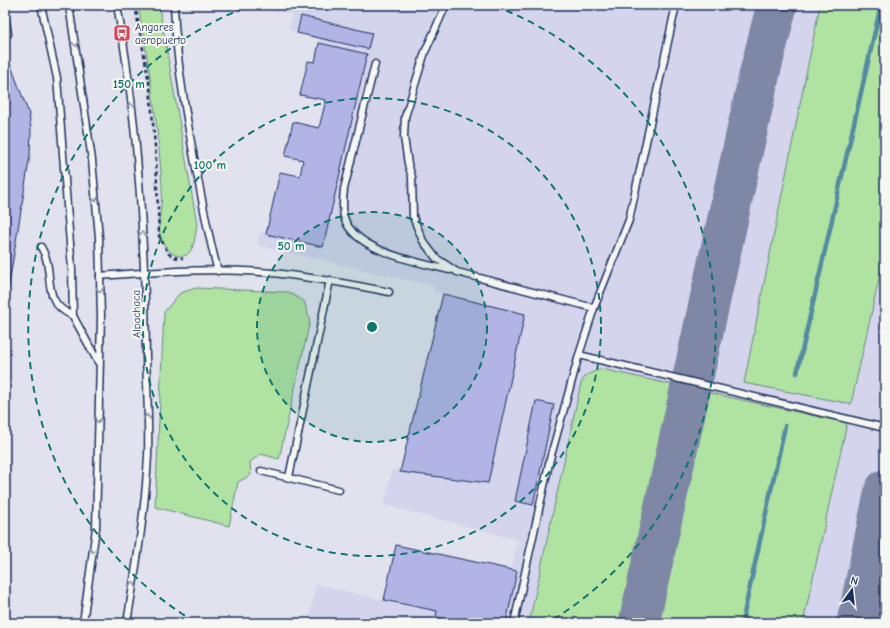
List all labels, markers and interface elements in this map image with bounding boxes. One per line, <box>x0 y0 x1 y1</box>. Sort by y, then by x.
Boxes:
place label: Angares aeropuerto <box>135 21 186 47</box>
bus stop icon: Angares aeropuerto <box>112 23 132 43</box>
one-way arrow <box>71 40 80 47</box>
text: 150 m <box>113 77 145 91</box>
one-way arrow <box>126 102 135 108</box>
text: 100 m <box>194 158 226 172</box>
one-way arrow <box>91 195 100 202</box>
one-way arrow <box>138 231 147 237</box>
text: 50 m <box>277 239 305 253</box>
one-way arrow <box>96 287 104 293</box>
street label: Alpachaca <box>130 290 143 338</box>
centre of rings <box>365 320 379 334</box>
one-way arrow <box>143 414 151 420</box>
one-way arrow <box>94 417 102 423</box>
one-way arrow <box>89 547 98 553</box>
north arrow <box>832 570 872 610</box>
text: N <box>849 574 860 588</box>
one-way arrow <box>128 581 137 588</box>

